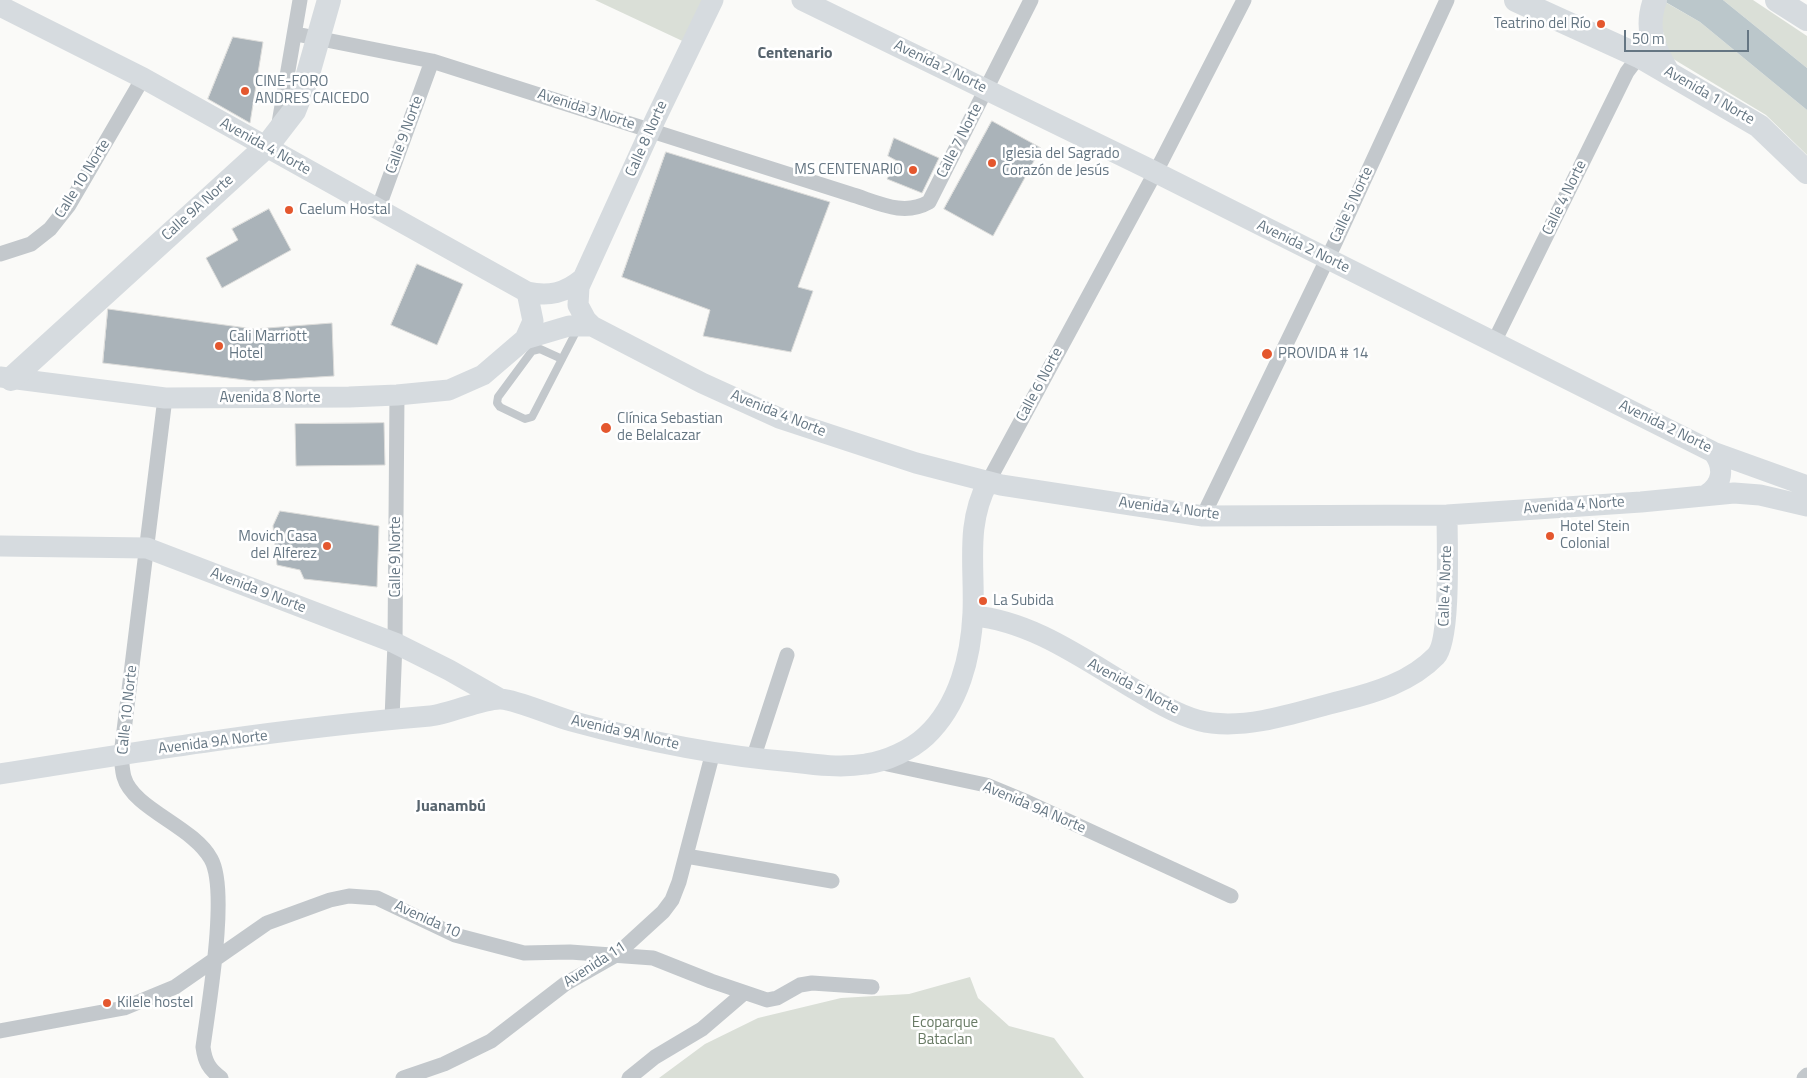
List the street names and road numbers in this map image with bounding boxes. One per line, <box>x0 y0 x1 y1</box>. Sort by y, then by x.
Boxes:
street label: Avenida 2 Norte <box>891 37 989 97</box>
street label: Avenida 1 Norte <box>1661 63 1757 129</box>
street label: Avenida 3 Norte <box>535 86 637 134</box>
street label: Calle 9 Norte <box>383 94 427 176</box>
street label: Calle 8 Norte <box>622 98 672 180</box>
street label: Calle 7 Norte <box>934 101 986 181</box>
street label: Avenida 4 Norte <box>216 115 314 179</box>
street label: Calle 10 Norte <box>52 136 114 222</box>
street label: Calle 4 Norte <box>1539 158 1591 238</box>
street label: Calle 5 Norte <box>1327 164 1377 246</box>
street label: Calle 9A Norte <box>158 171 238 245</box>
street label: Avenida 2 Norte <box>1254 217 1352 277</box>
street label: Calle 6 Norte <box>1013 345 1067 425</box>
street label: Avenida 4 Norte <box>728 387 828 441</box>
street label: Avenida 8 Norte <box>219 389 321 407</box>
street label: Avenida 2 Norte <box>1616 397 1714 457</box>
street label: Avenida 4 Norte <box>1523 493 1625 519</box>
street label: Avenida 4 Norte <box>1118 494 1220 524</box>
street label: Calle 9 Norte <box>387 516 405 598</box>
street label: Calle 4 Norte <box>1436 545 1456 627</box>
street label: Avenida 9 Norte <box>208 564 308 618</box>
street label: Avenida 5 Norte <box>1084 655 1182 719</box>
street label: Calle 10 Norte <box>114 665 142 755</box>
street label: Avenida 9A Norte <box>569 712 681 754</box>
street label: Avenida 9A Norte <box>157 727 269 759</box>
street label: Avenida 9A Norte <box>980 778 1088 838</box>
street label: Avenida 10 <box>391 897 463 943</box>
street label: Avenida 11 <box>561 938 629 992</box>

